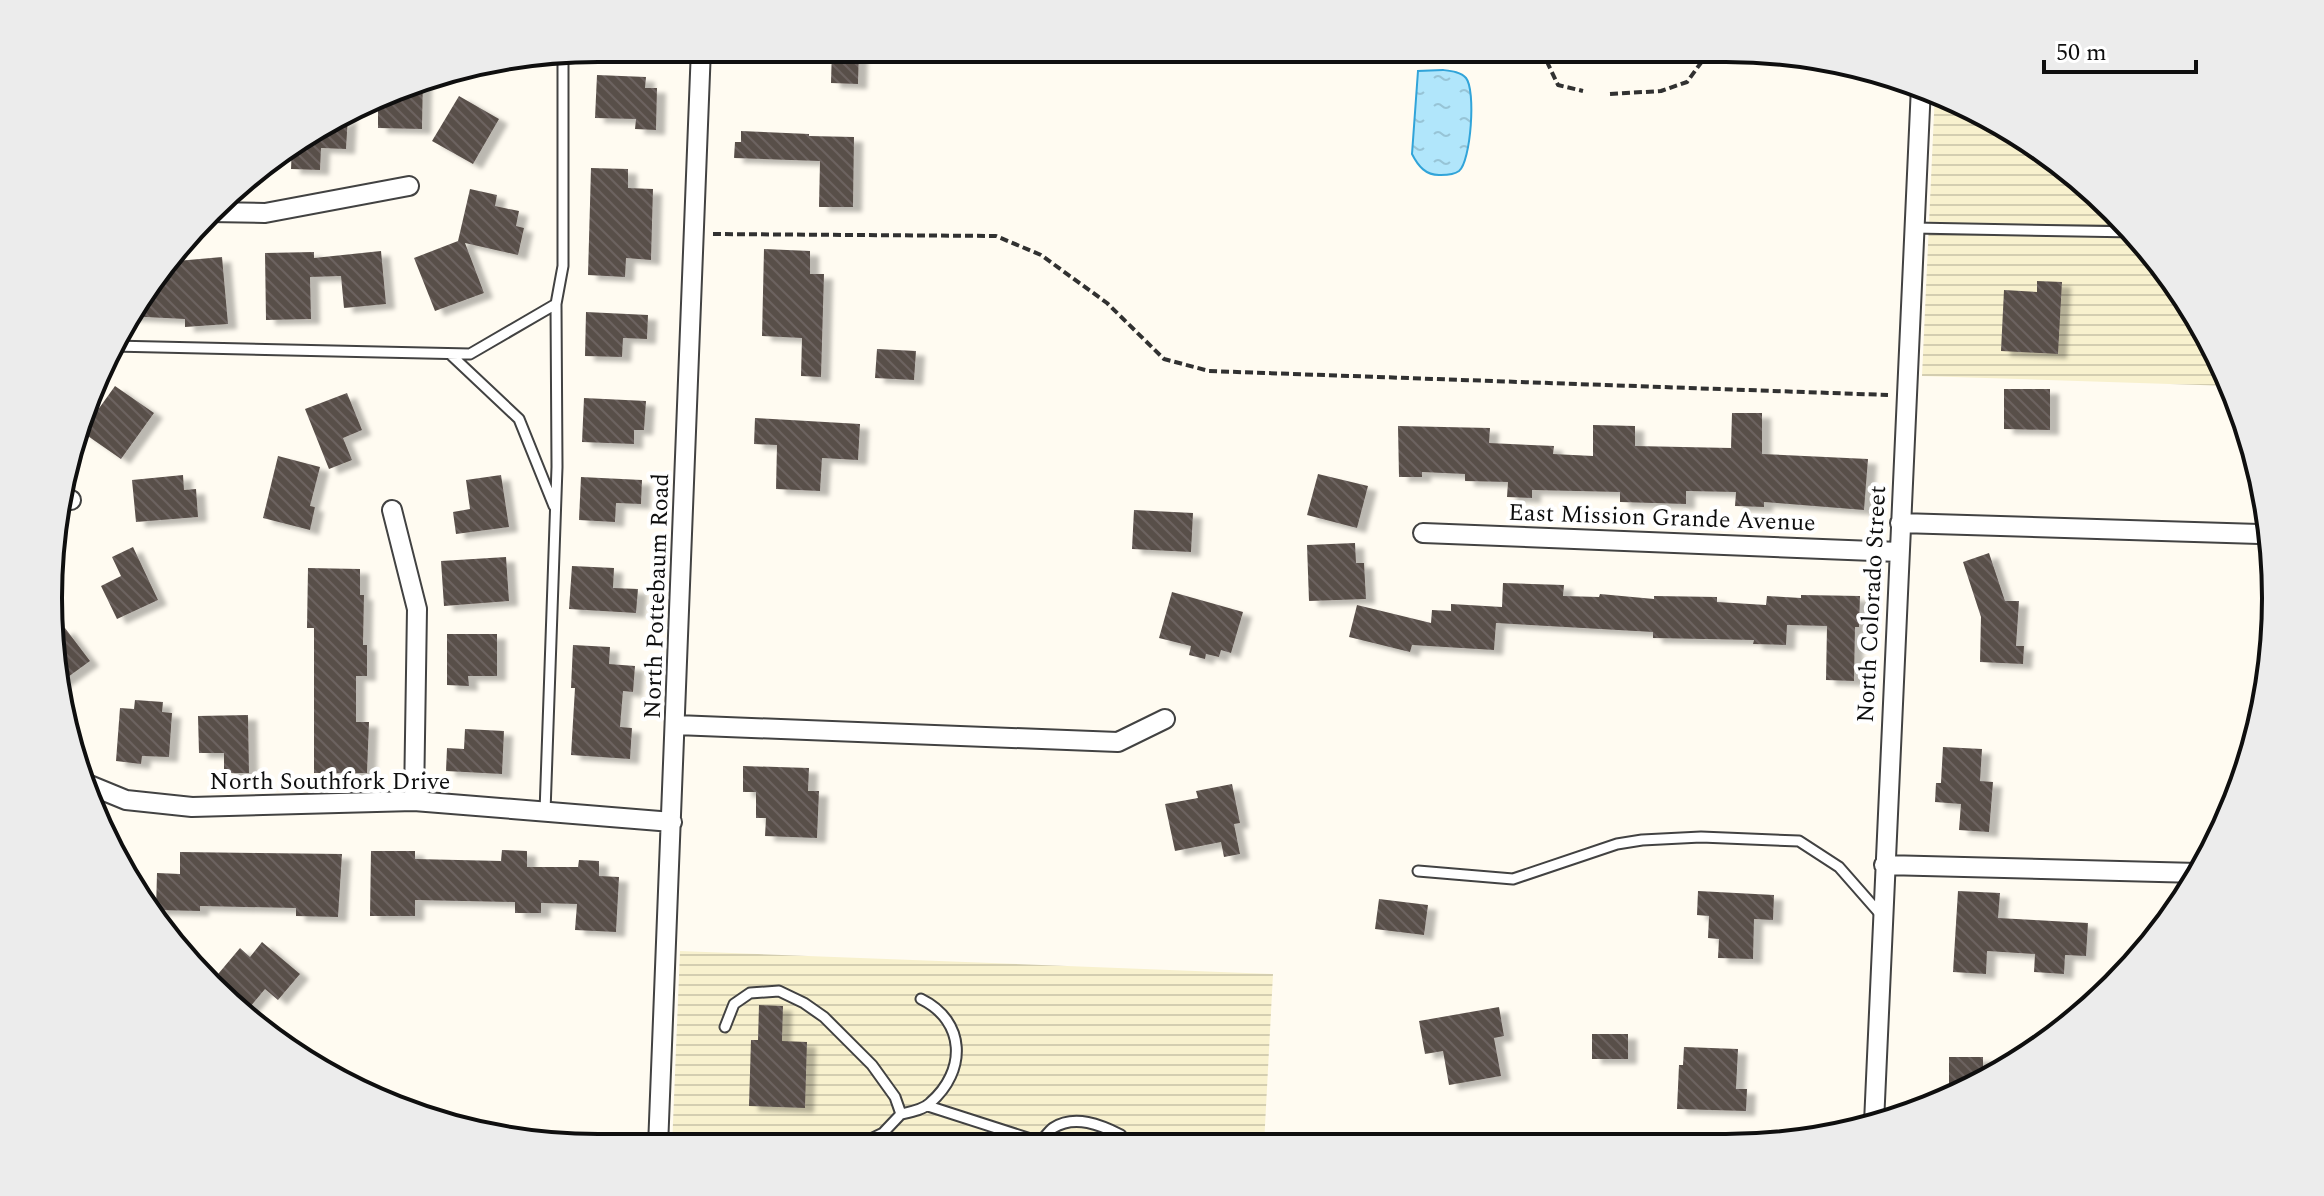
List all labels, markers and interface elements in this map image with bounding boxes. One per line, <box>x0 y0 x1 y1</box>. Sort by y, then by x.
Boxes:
scale bar <box>2044 24 2196 74</box>
text: 50 m <box>2056 35 2107 71</box>
street label: North Pottebaum Road <box>635 472 679 720</box>
street label: North Colorado Street <box>1848 485 1896 723</box>
street label: East Mission Grande Avenue <box>1508 495 1816 541</box>
street label: North Southfork Drive <box>210 764 450 800</box>

